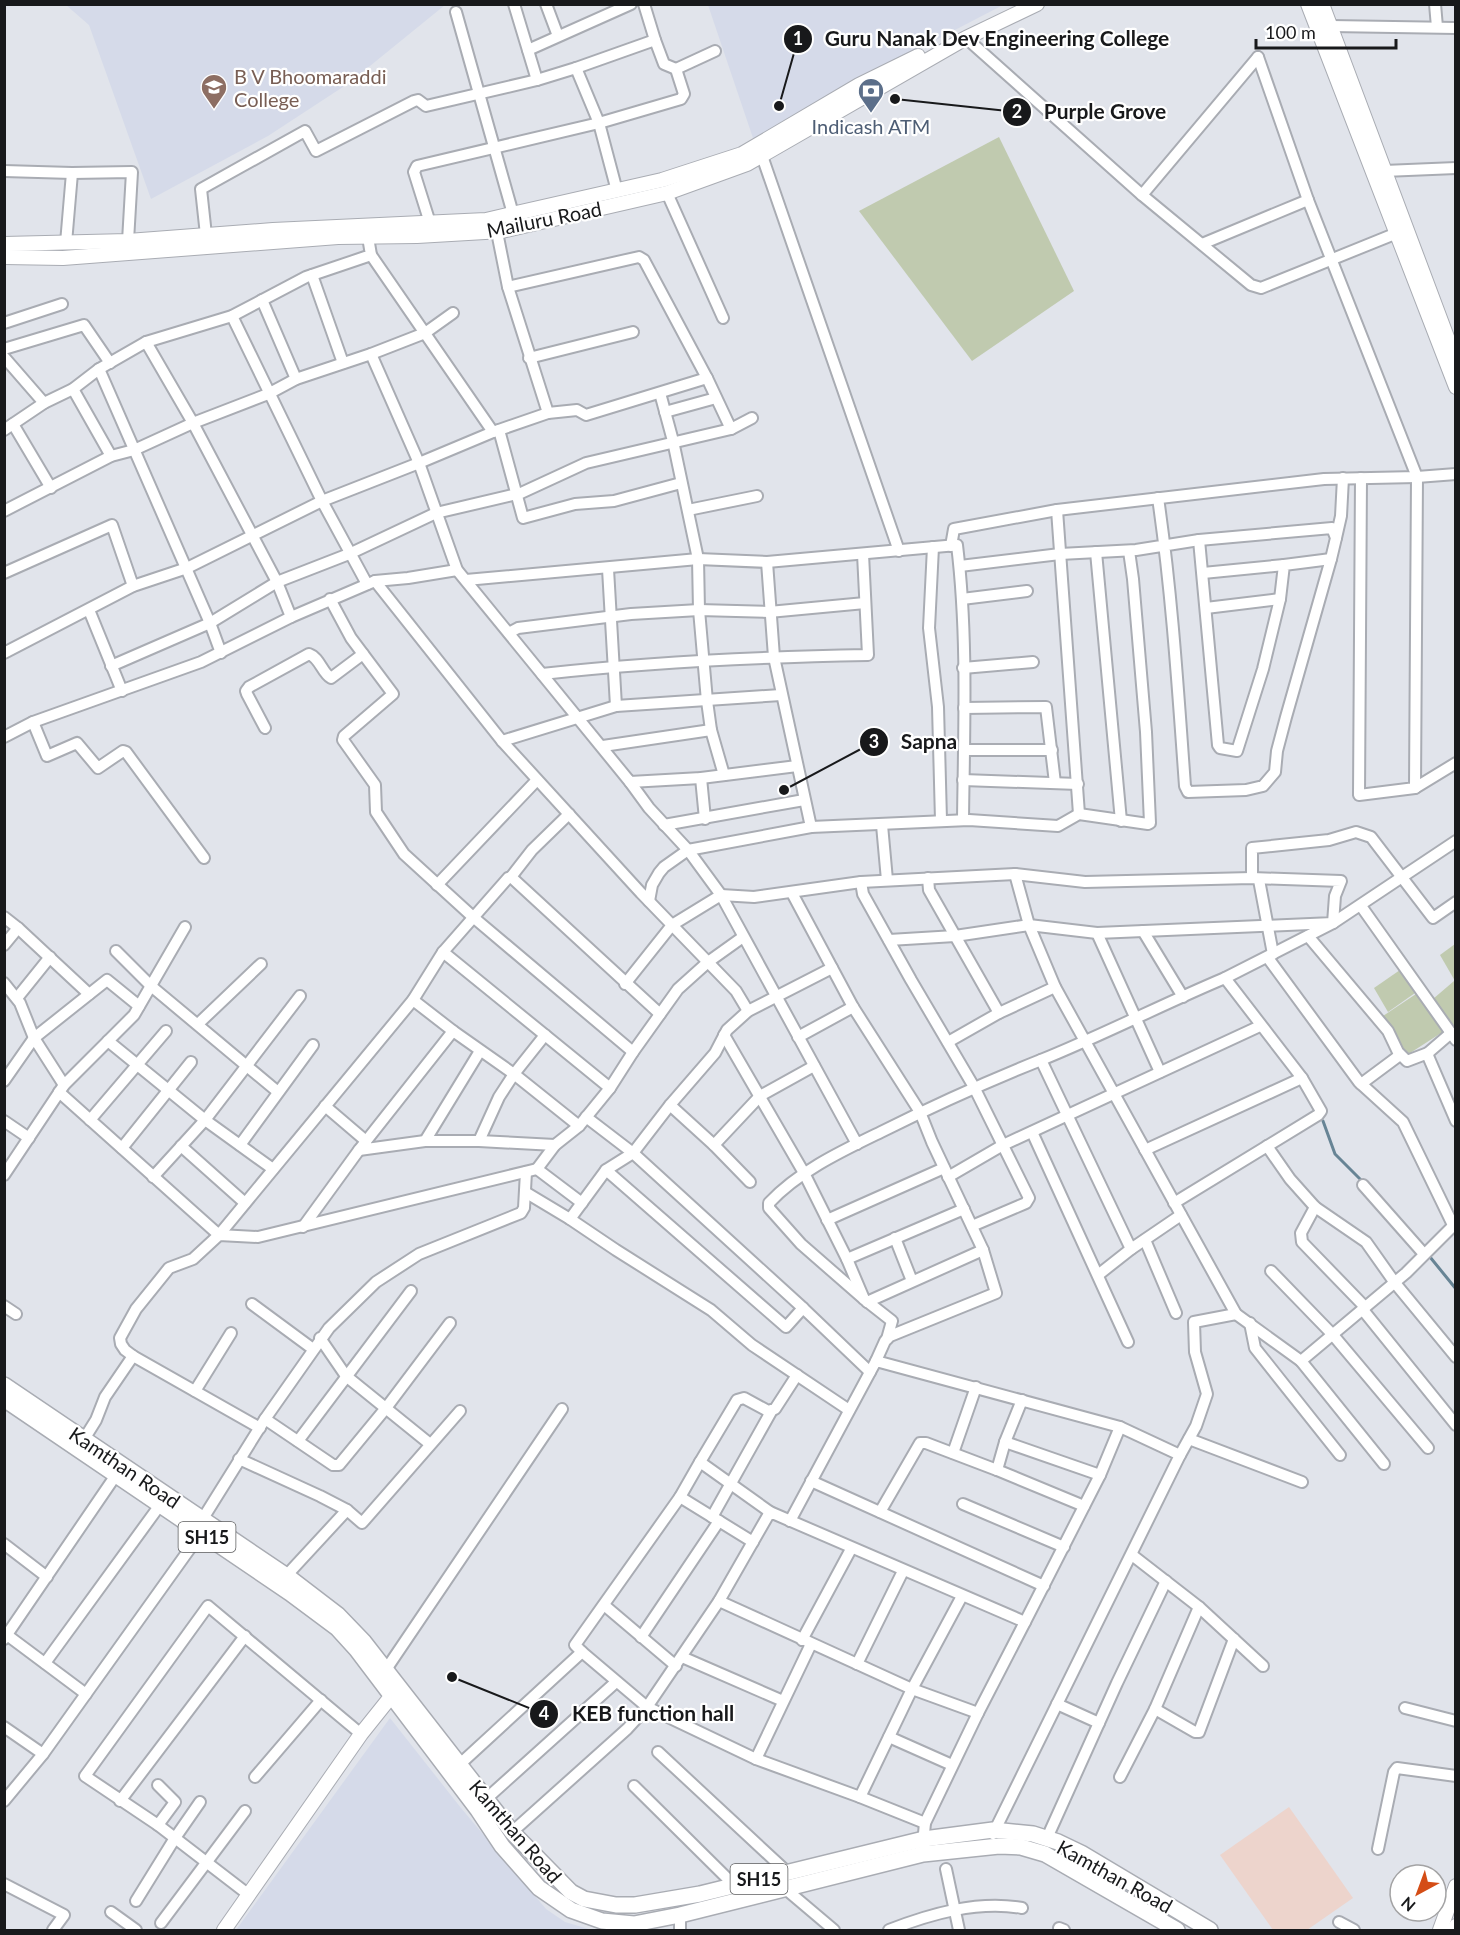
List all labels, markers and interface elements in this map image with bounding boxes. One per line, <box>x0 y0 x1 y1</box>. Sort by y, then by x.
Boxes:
scale bar <box>1256 12 1396 50</box>
callout: Guru Nanak Dev Engineering College <box>783 19 1182 58</box>
text: 100 m <box>1265 21 1316 43</box>
text: Guru Nanak Dev Engineering College <box>825 25 1169 50</box>
text: 1 <box>793 27 803 49</box>
place label: B V Bhoomaraddi College <box>234 64 387 111</box>
school or university icon: B V Bhoomaraddi College <box>199 72 229 110</box>
bank icon: Indicash ATM <box>856 76 886 114</box>
callout: Purple Grove <box>1002 92 1178 131</box>
text: Purple Grove <box>1044 98 1166 123</box>
text: 2 <box>1012 100 1022 122</box>
place label: Indicash ATM <box>812 114 930 138</box>
street label: Mailuru Road <box>484 196 604 242</box>
callout: Sapna <box>859 722 969 761</box>
text: Sapna <box>901 728 957 753</box>
text: 3 <box>869 730 879 752</box>
street label: Kamthan Road <box>65 1421 185 1513</box>
road number: SH15 <box>178 1522 236 1552</box>
callout: KEB function hall <box>529 1694 746 1733</box>
text: KEB function hall <box>572 1700 734 1725</box>
text: 4 <box>539 1702 549 1724</box>
street label: Kamthan Road <box>465 1775 567 1887</box>
street label: Kamthan Road <box>1053 1834 1177 1918</box>
north arrow <box>1388 1863 1448 1923</box>
road number: SH15 <box>730 1864 788 1894</box>
text: N <box>1397 1893 1419 1916</box>

